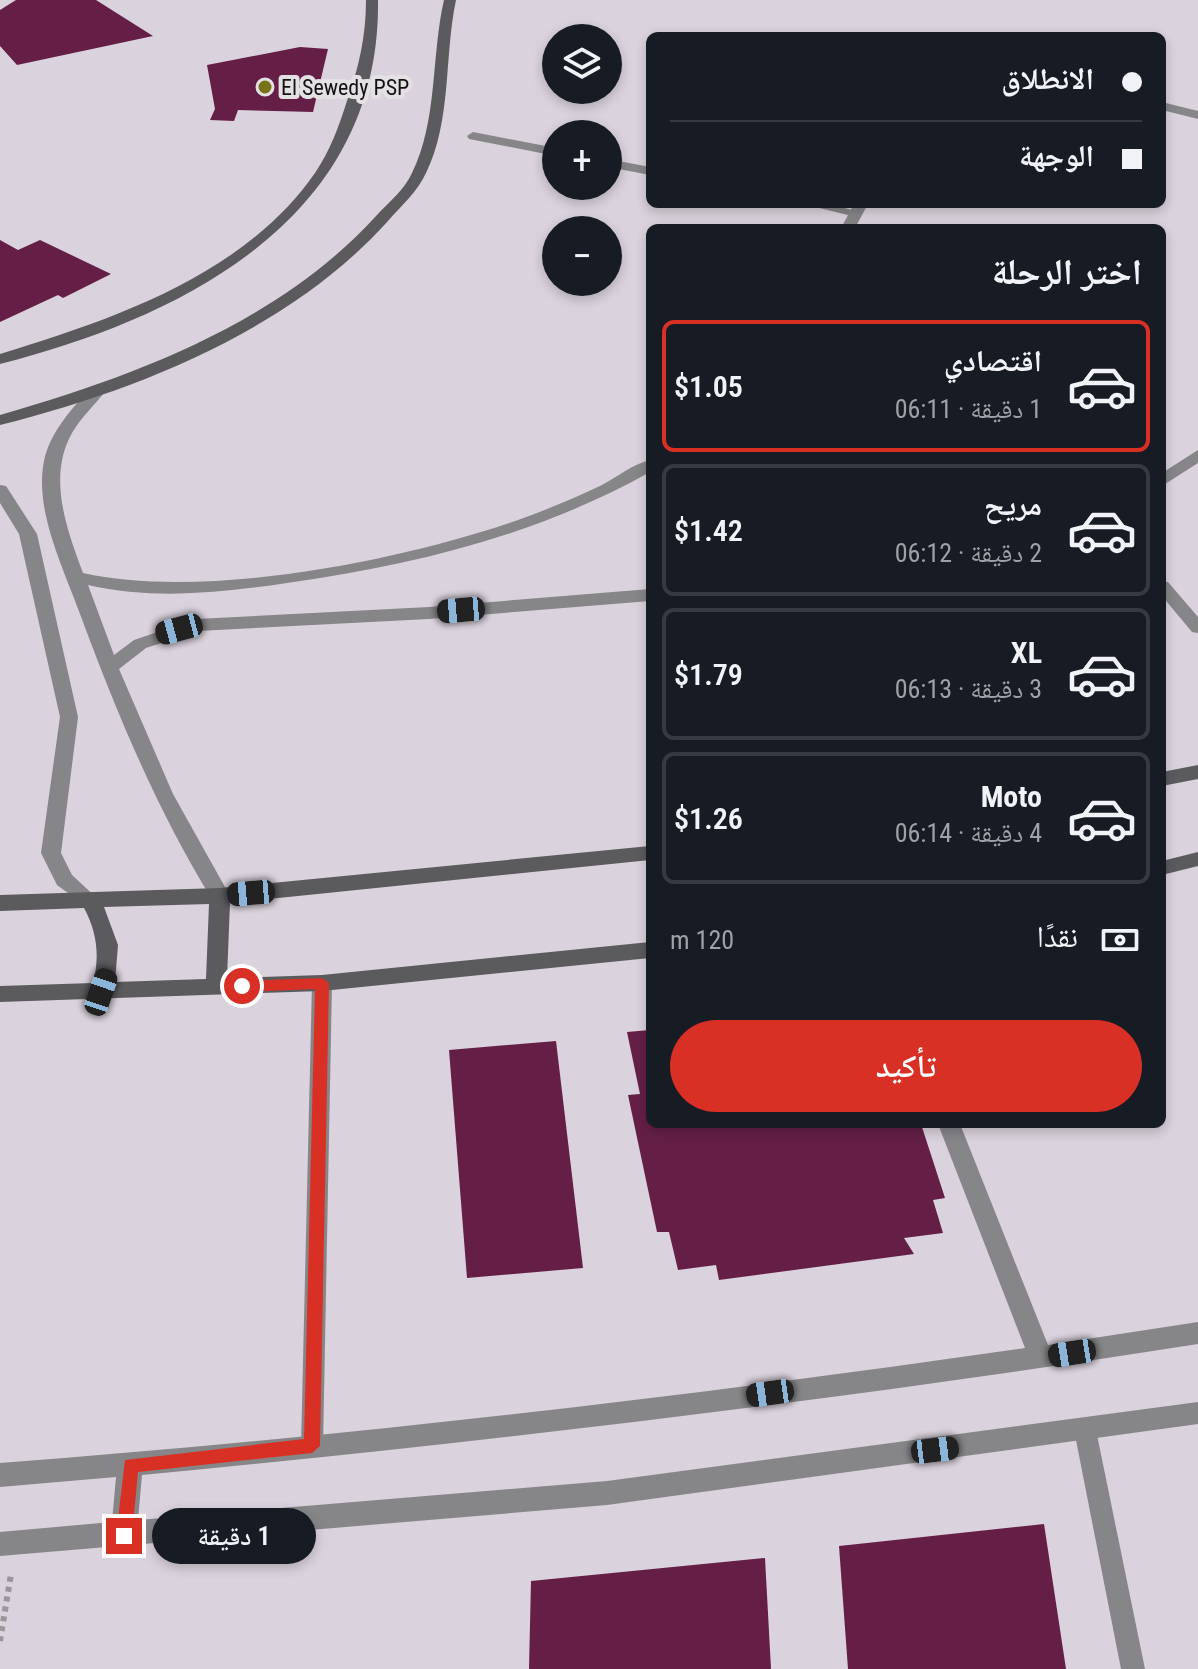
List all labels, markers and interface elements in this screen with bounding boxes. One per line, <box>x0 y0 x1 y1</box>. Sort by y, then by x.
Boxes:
map controls <box>542 24 622 296</box>
button: layers <box>542 24 622 104</box>
text: الانطلاق <box>1001 61 1094 96</box>
place label: El Sewedy PSP <box>281 75 409 100</box>
marker: El Sewedy PSP <box>256 78 274 96</box>
button: + <box>542 120 622 200</box>
text: الوجهة <box>1019 138 1094 173</box>
button: − <box>542 216 622 296</box>
text: اختر الرحلة <box>992 251 1142 293</box>
text: اقتصادي <box>944 343 1042 378</box>
icon: car <box>1066 350 1138 422</box>
text: $1.05 <box>674 369 743 404</box>
text: 1 دقيقة · 06:11 <box>895 394 1042 424</box>
text: مريح <box>984 487 1042 522</box>
icon: car <box>1066 494 1138 566</box>
text: $1.42 <box>674 513 743 548</box>
text: 2 دقيقة · 06:12 <box>895 538 1042 568</box>
car <box>436 596 486 624</box>
car <box>153 611 205 647</box>
text: XL <box>1011 635 1042 670</box>
icon: car <box>1066 638 1138 710</box>
text: $1.79 <box>674 657 743 692</box>
text: 3 دقيقة · 06:13 <box>895 674 1042 704</box>
text: Moto <box>981 779 1042 814</box>
icon: car <box>1066 782 1138 854</box>
text: $1.26 <box>674 801 743 836</box>
text: 4 دقيقة · 06:14 <box>895 818 1042 848</box>
car <box>226 879 276 907</box>
icon: cash <box>1098 918 1142 962</box>
text: نقدًا <box>1037 919 1078 954</box>
text: 120 m <box>670 925 734 955</box>
car <box>82 965 120 1019</box>
route start <box>224 968 260 1004</box>
button: تأكيد <box>670 1020 1142 1112</box>
car <box>1046 1337 1098 1369</box>
car <box>745 1378 795 1408</box>
car <box>910 1435 960 1465</box>
callout: 1 دقيقة <box>152 1508 316 1564</box>
route end <box>106 1518 142 1554</box>
text: 1 دقيقة <box>197 1521 271 1551</box>

